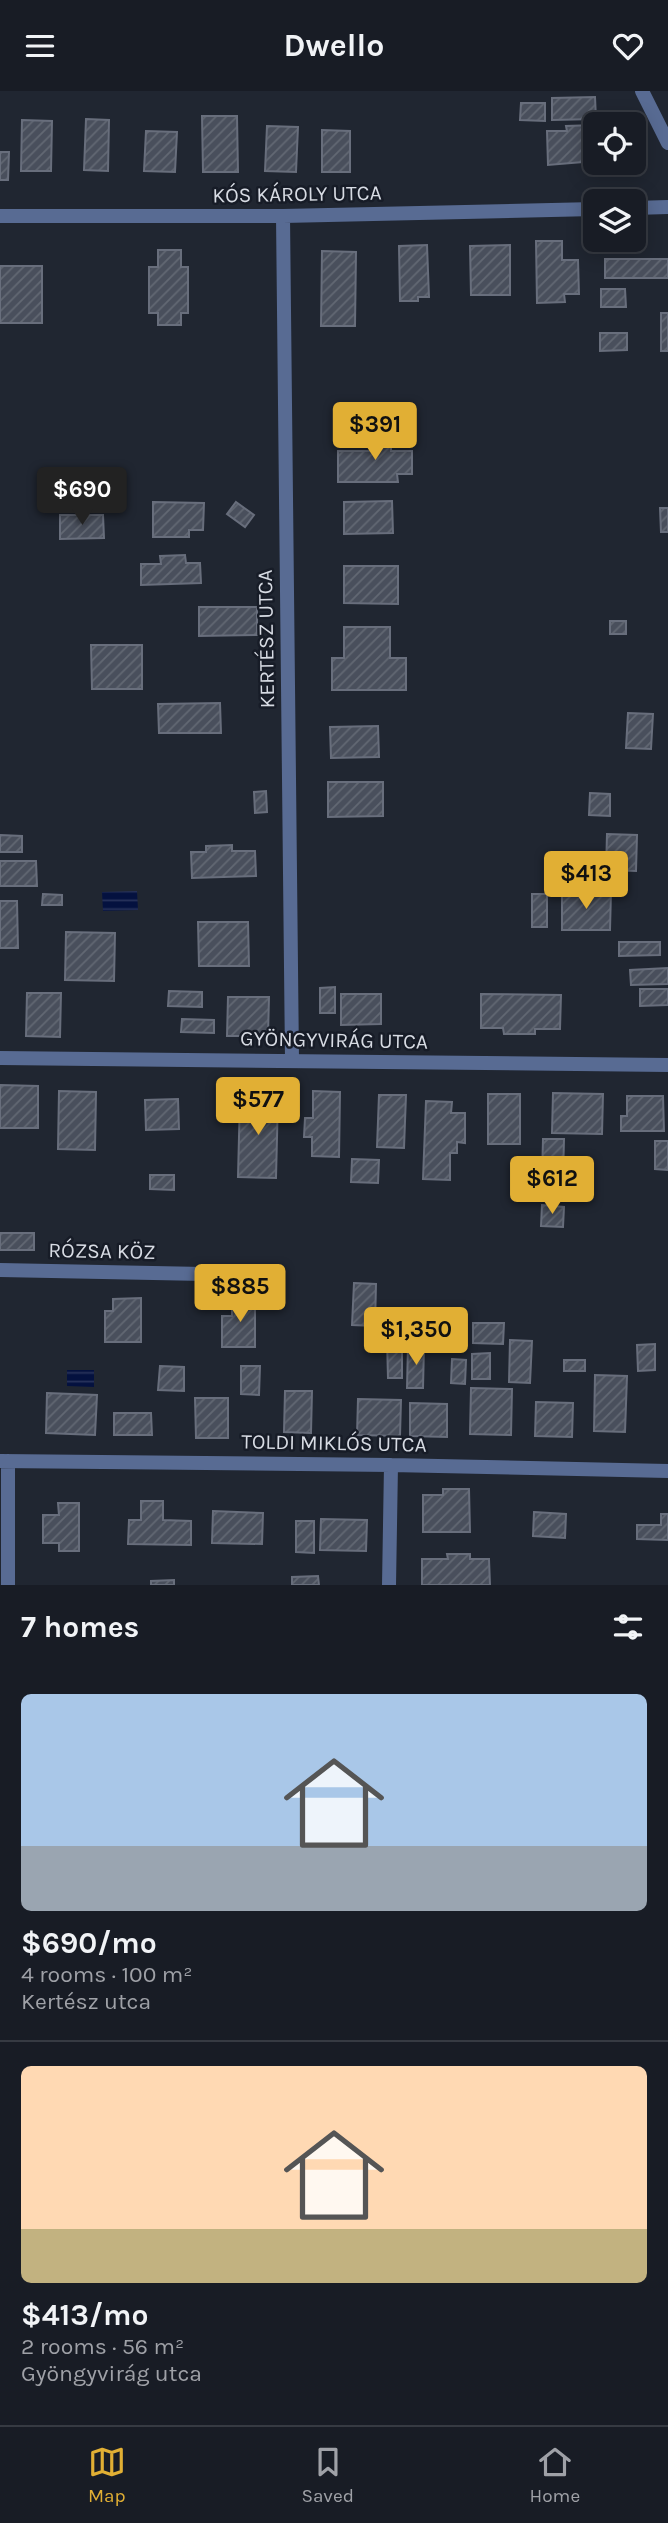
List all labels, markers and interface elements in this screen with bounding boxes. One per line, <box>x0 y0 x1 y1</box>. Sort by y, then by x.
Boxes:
icon: menu <box>21 27 59 65</box>
text: Dwello <box>284 27 384 64</box>
icon: heart <box>609 27 647 65</box>
map controls <box>583 112 646 252</box>
button: locate <box>583 112 646 175</box>
street label: KÓS KÁROLY UTCA <box>212 181 382 207</box>
button: layers <box>583 189 646 252</box>
pin: $391 <box>334 403 416 462</box>
text: $391 <box>349 411 401 438</box>
pin: $690 <box>41 467 123 527</box>
text: $690 <box>53 476 111 503</box>
street label: KERTÉSZ UTCA <box>253 569 279 709</box>
pin: $413 <box>545 851 627 911</box>
text: $413 <box>560 860 612 887</box>
street label: GYÖNGYVIRÁG UTCA <box>240 1026 428 1054</box>
pin: $577 <box>217 1077 299 1137</box>
text: $577 <box>232 1086 284 1113</box>
pin: $612 <box>511 1157 593 1216</box>
text: $612 <box>526 1165 578 1192</box>
street label: RÓZSA KÖZ <box>48 1238 156 1264</box>
pin: $885 <box>199 1265 281 1324</box>
text: $885 <box>211 1273 269 1300</box>
pin: $1,350 <box>359 1307 473 1367</box>
text: $1,350 <box>380 1316 452 1343</box>
street label: TOLDI MIKLÓS UTCA <box>241 1429 427 1457</box>
icon: filters <box>609 1608 647 1646</box>
text: 7 homes <box>21 1609 139 1645</box>
icon: home <box>271 1740 397 1866</box>
text: $690/mo <box>21 1925 157 1961</box>
text: 4 rooms · 100 m² <box>21 1961 193 1988</box>
text: Kertész utca <box>21 1988 151 2015</box>
icon: home <box>271 2112 397 2238</box>
text: $413/mo <box>21 2297 148 2333</box>
text: 2 rooms · 56 m² <box>21 2333 184 2360</box>
text: Gyöngyvirág utca <box>21 2360 202 2387</box>
tab: Map <box>88 2443 126 2507</box>
tab: Saved <box>301 2443 354 2507</box>
tab: Home <box>530 2443 580 2507</box>

